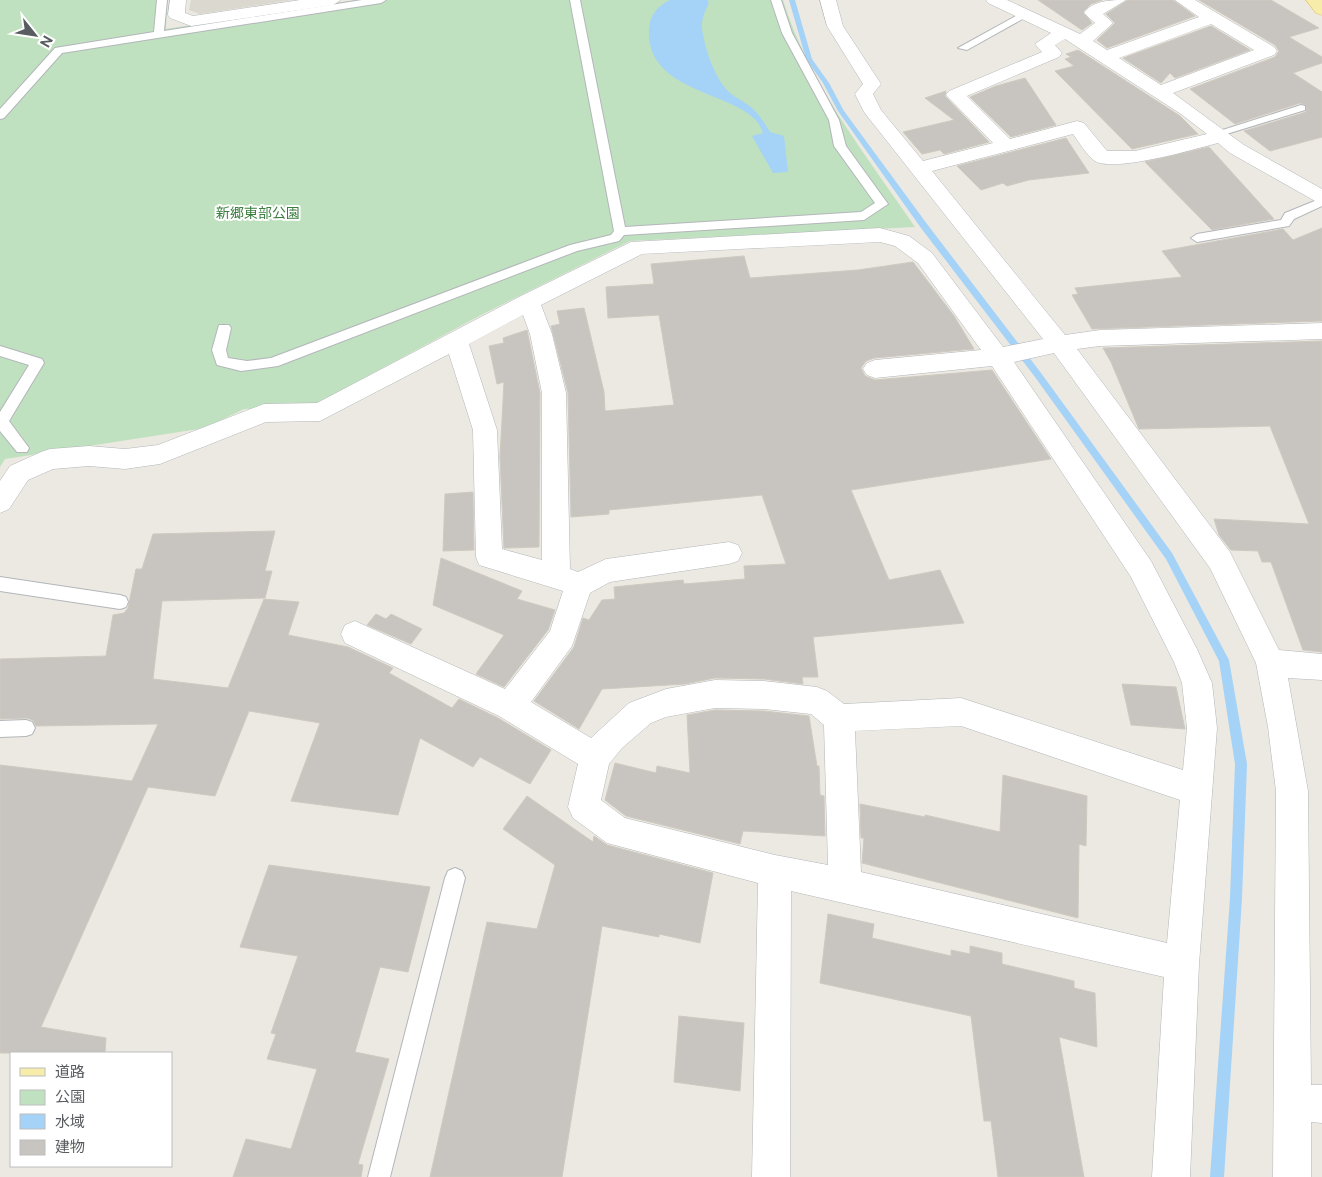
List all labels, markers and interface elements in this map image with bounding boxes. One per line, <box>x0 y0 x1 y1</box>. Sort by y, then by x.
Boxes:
north arrow <box>10 10 60 60</box>
text: N <box>37 33 56 50</box>
park label: 新郷東部公園 <box>216 205 300 221</box>
legend <box>10 1052 172 1167</box>
text: 道路 <box>55 1063 85 1080</box>
text: 公園 <box>55 1088 85 1105</box>
text: 水域 <box>55 1113 85 1130</box>
text: 建物 <box>55 1138 85 1155</box>

